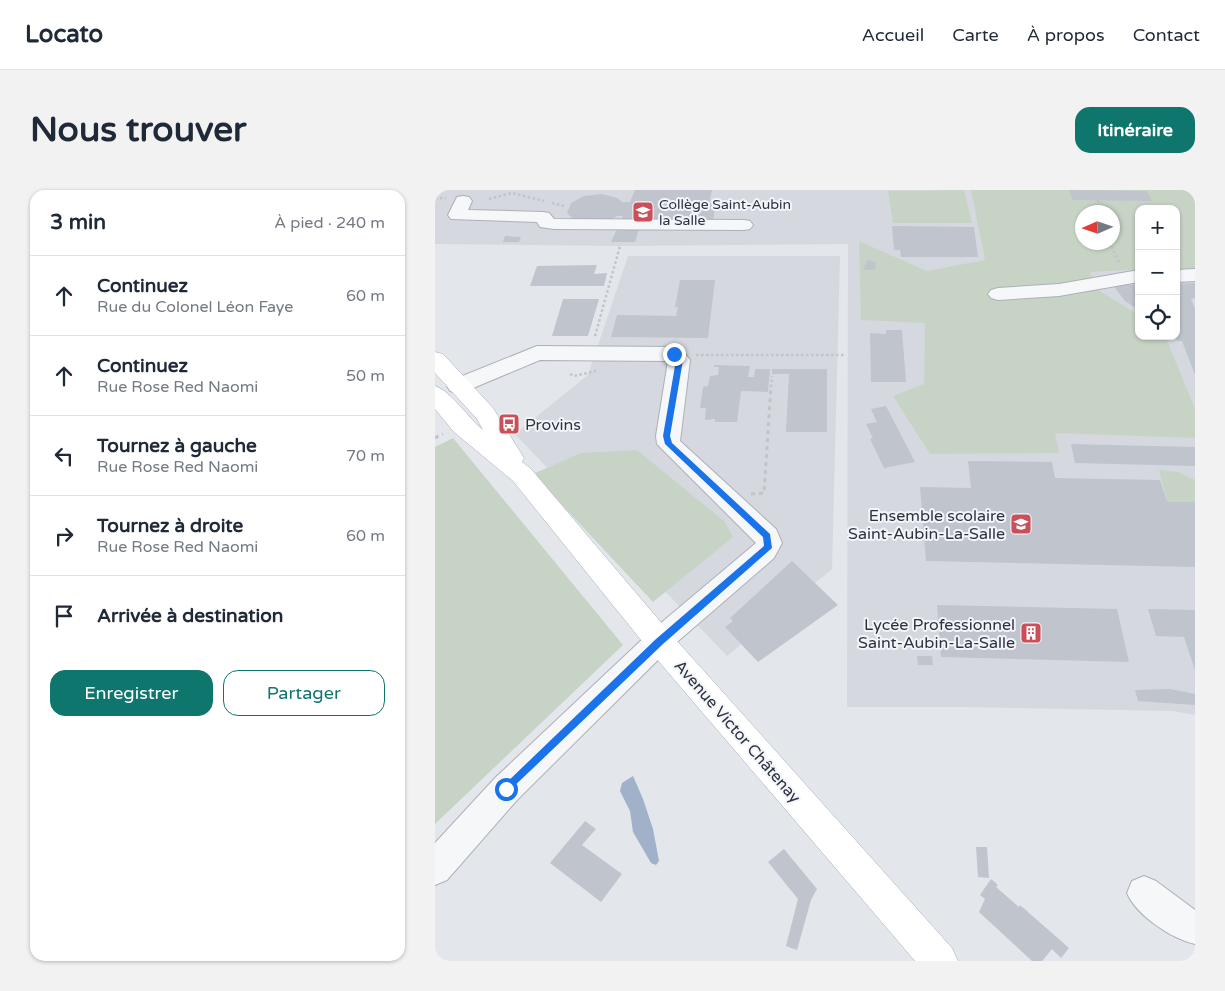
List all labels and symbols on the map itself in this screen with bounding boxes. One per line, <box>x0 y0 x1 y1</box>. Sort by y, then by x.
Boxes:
place label: Collège Saint-Aubin la Salle <box>659 196 791 229</box>
school or university icon: Collège Saint-Aubin la Salle <box>631 200 655 224</box>
north arrow <box>1075 205 1120 250</box>
route end <box>663 343 686 366</box>
bus stop icon: Provins <box>497 412 521 436</box>
place label: Provins <box>525 415 581 435</box>
place label: Ensemble scolaire Saint-Aubin-La-Salle <box>848 506 1005 544</box>
school or university icon: Ensemble scolaire Saint-Aubin-La-Salle <box>1009 512 1033 536</box>
place label: Lycée Professionnel Saint-Aubin-La-Salle <box>858 615 1015 653</box>
building icon: Lycée Professionnel Saint-Aubin-La-Salle <box>1019 621 1043 645</box>
street label: Avenue Victor Châtenay <box>670 656 805 808</box>
route start <box>495 778 518 801</box>

